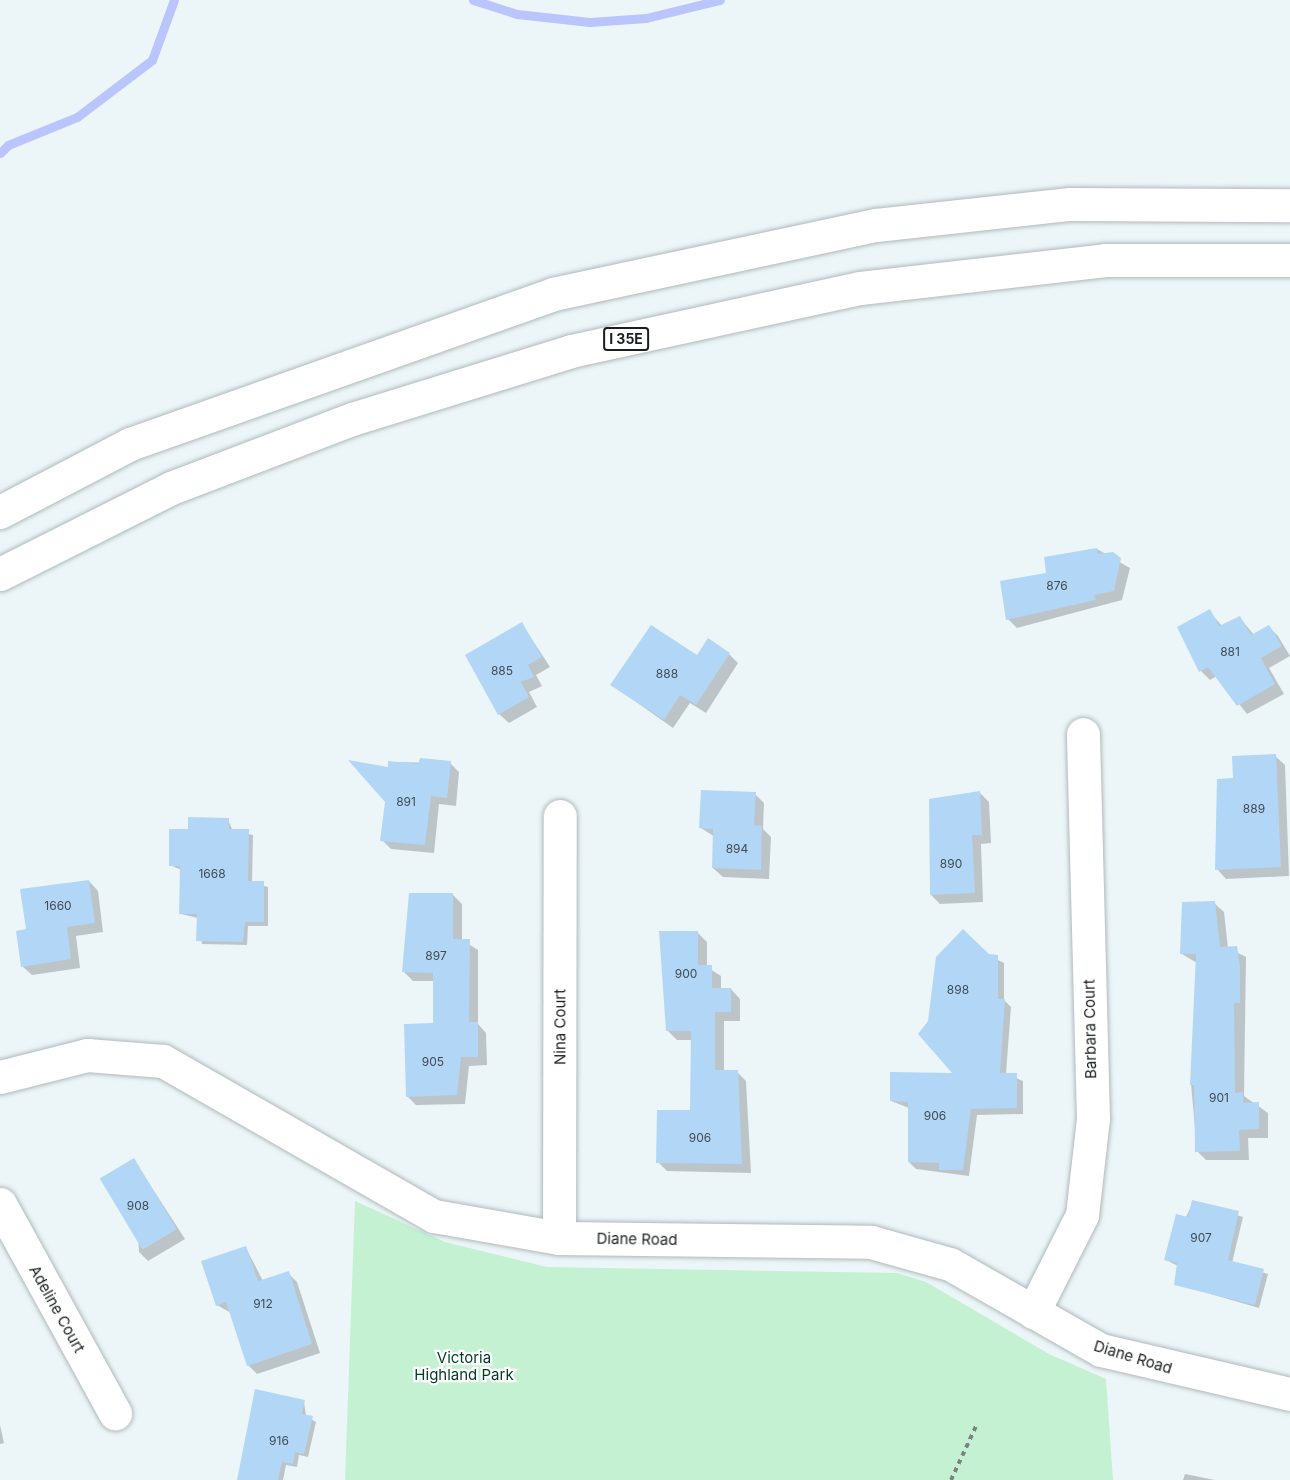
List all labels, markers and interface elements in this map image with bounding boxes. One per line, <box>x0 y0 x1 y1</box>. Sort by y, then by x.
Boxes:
road number: I 35E <box>602 328 650 350</box>
house number: 876 <box>1046 579 1068 593</box>
house number: 881 <box>1220 645 1240 659</box>
house number: 885 <box>491 664 513 678</box>
house number: 888 <box>656 667 678 681</box>
house number: 891 <box>396 795 416 809</box>
house number: 889 <box>1243 802 1265 816</box>
house number: 894 <box>726 842 748 856</box>
house number: 890 <box>940 857 962 871</box>
house number: 1668 <box>198 867 226 881</box>
house number: 1660 <box>44 899 72 913</box>
house number: 897 <box>425 949 447 963</box>
house number: 900 <box>675 967 697 981</box>
street label: Barbara Court <box>1080 979 1100 1079</box>
house number: 898 <box>947 983 969 997</box>
street label: Nina Court <box>551 989 569 1065</box>
house number: 905 <box>422 1055 444 1069</box>
house number: 901 <box>1209 1091 1229 1105</box>
house number: 906 <box>924 1109 946 1123</box>
house number: 906 <box>689 1131 711 1145</box>
house number: 908 <box>127 1199 149 1213</box>
street label: Diane Road <box>596 1229 678 1249</box>
house number: 907 <box>1190 1231 1212 1245</box>
street label: Adeline Court <box>26 1262 88 1356</box>
house number: 912 <box>253 1297 273 1311</box>
street label: Diane Road <box>1092 1337 1174 1377</box>
park label: Victoria Highland Park <box>414 1348 514 1383</box>
house number: 916 <box>269 1434 289 1448</box>

